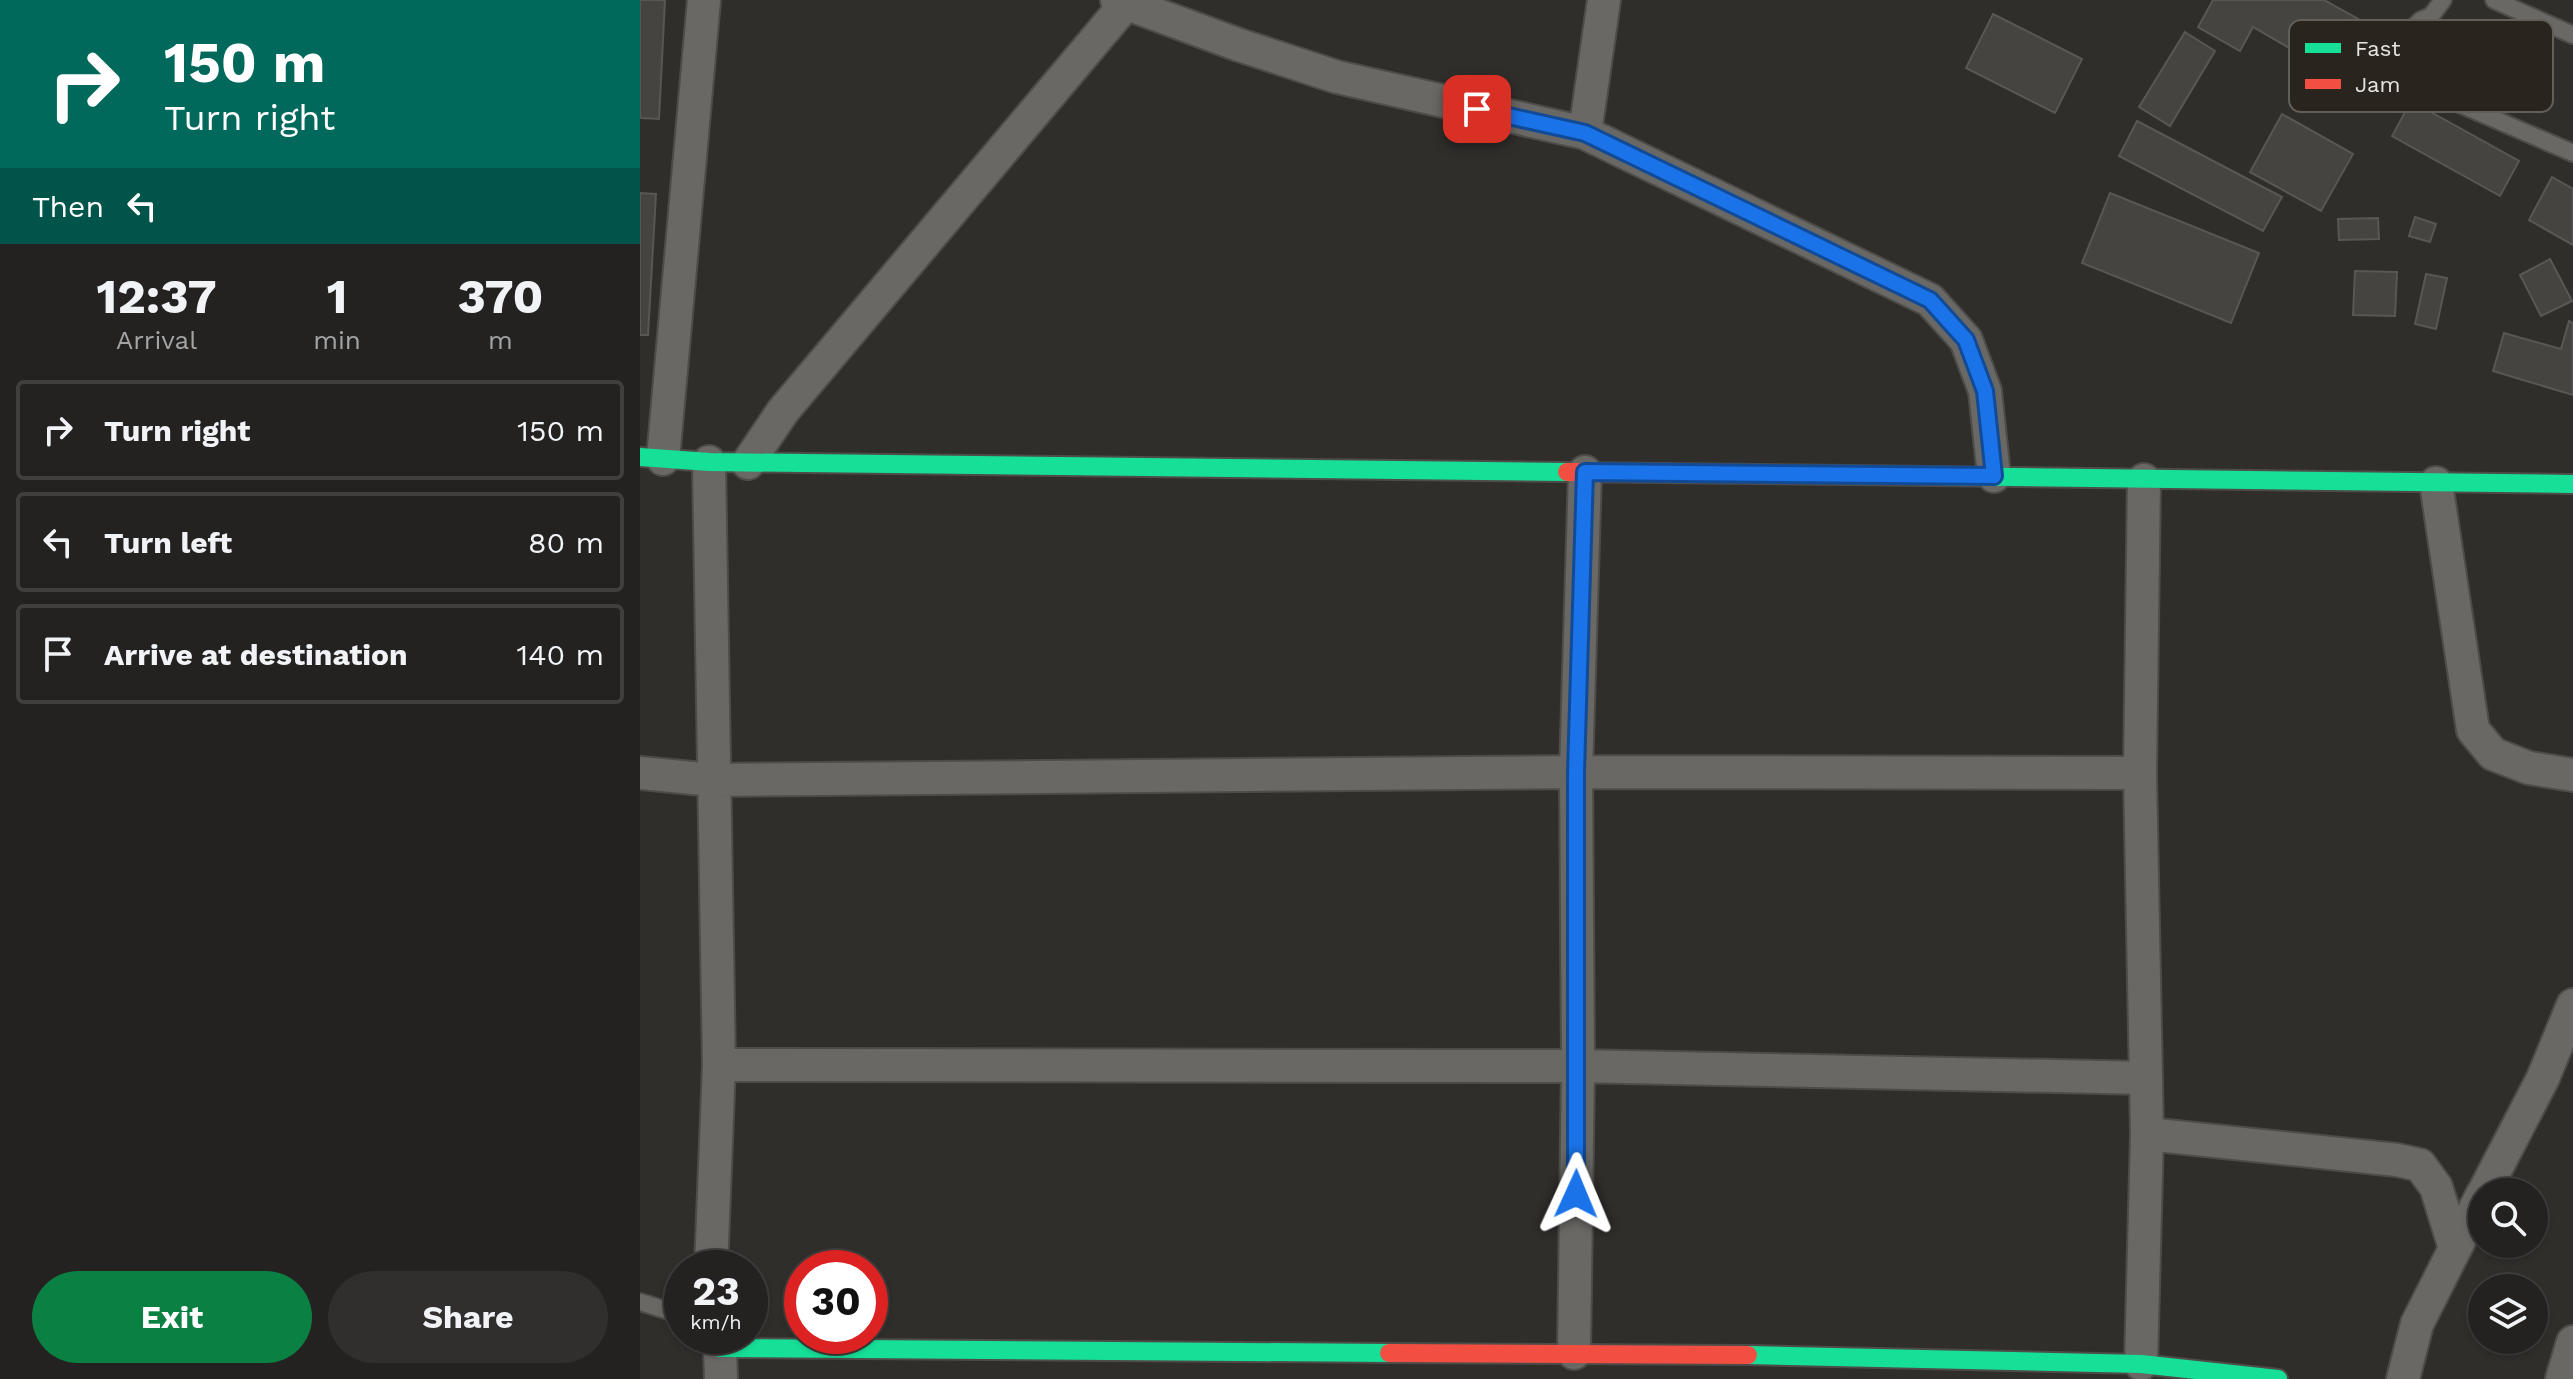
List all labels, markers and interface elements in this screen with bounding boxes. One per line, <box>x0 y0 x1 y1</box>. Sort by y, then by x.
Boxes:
legend <box>2289 20 2553 112</box>
text: 150 m <box>164 30 326 96</box>
icon: right <box>32 32 136 136</box>
text: Fast <box>2355 36 2401 61</box>
text: Jam <box>2355 72 2400 97</box>
pin <box>1443 75 1511 143</box>
icon: arrive <box>1455 87 1499 131</box>
text: Turn right <box>164 97 335 139</box>
icon: left <box>120 184 164 228</box>
text: Then <box>32 189 104 224</box>
text: 12:37 <box>97 268 217 325</box>
text: 1 <box>327 268 347 325</box>
text: 370 <box>458 268 543 325</box>
text: Arrival <box>116 325 197 355</box>
text: min <box>313 325 361 355</box>
text: m <box>488 325 513 355</box>
icon: right <box>36 408 80 452</box>
text: Turn right <box>104 413 250 448</box>
text: 150 m <box>517 413 604 448</box>
icon: left <box>36 520 80 564</box>
text: Turn left <box>104 525 232 560</box>
text: 80 m <box>528 525 604 560</box>
icon: arrive <box>36 632 80 676</box>
text: Arrive at destination <box>104 637 408 672</box>
text: 140 m <box>516 637 604 672</box>
position arrow <box>1534 1152 1618 1236</box>
map controls <box>2468 1178 2548 1354</box>
button: search <box>2468 1178 2548 1258</box>
speed limit sign: 30 <box>784 1250 888 1354</box>
text: 23 <box>692 1268 740 1315</box>
button: Exit <box>32 1271 312 1363</box>
button: Share <box>328 1271 608 1363</box>
button: layers <box>2468 1274 2548 1354</box>
text: km/h <box>690 1310 742 1334</box>

